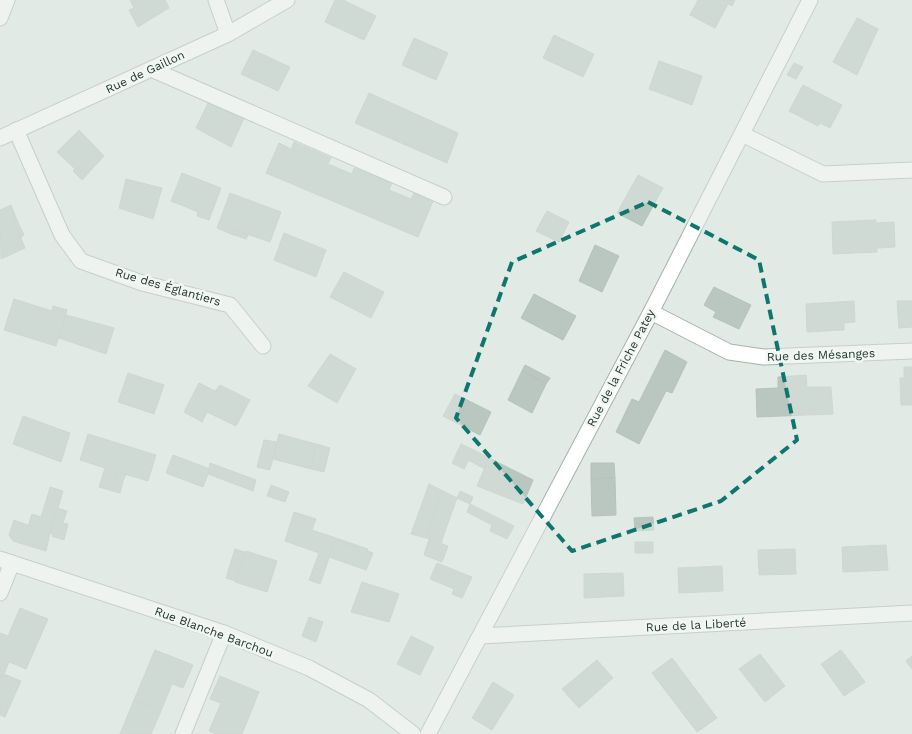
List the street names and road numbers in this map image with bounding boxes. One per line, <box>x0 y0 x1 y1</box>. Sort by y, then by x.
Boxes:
street label: Rue de Gaillon <box>103 48 187 96</box>
street label: Rue des Églantiers <box>114 265 222 309</box>
street label: Rue de la Friche Patey <box>584 306 658 429</box>
street label: Rue des Mésanges <box>767 346 875 364</box>
street label: Rue Blanche Barchou <box>153 604 275 660</box>
street label: Rue de la Liberté <box>645 615 747 635</box>

